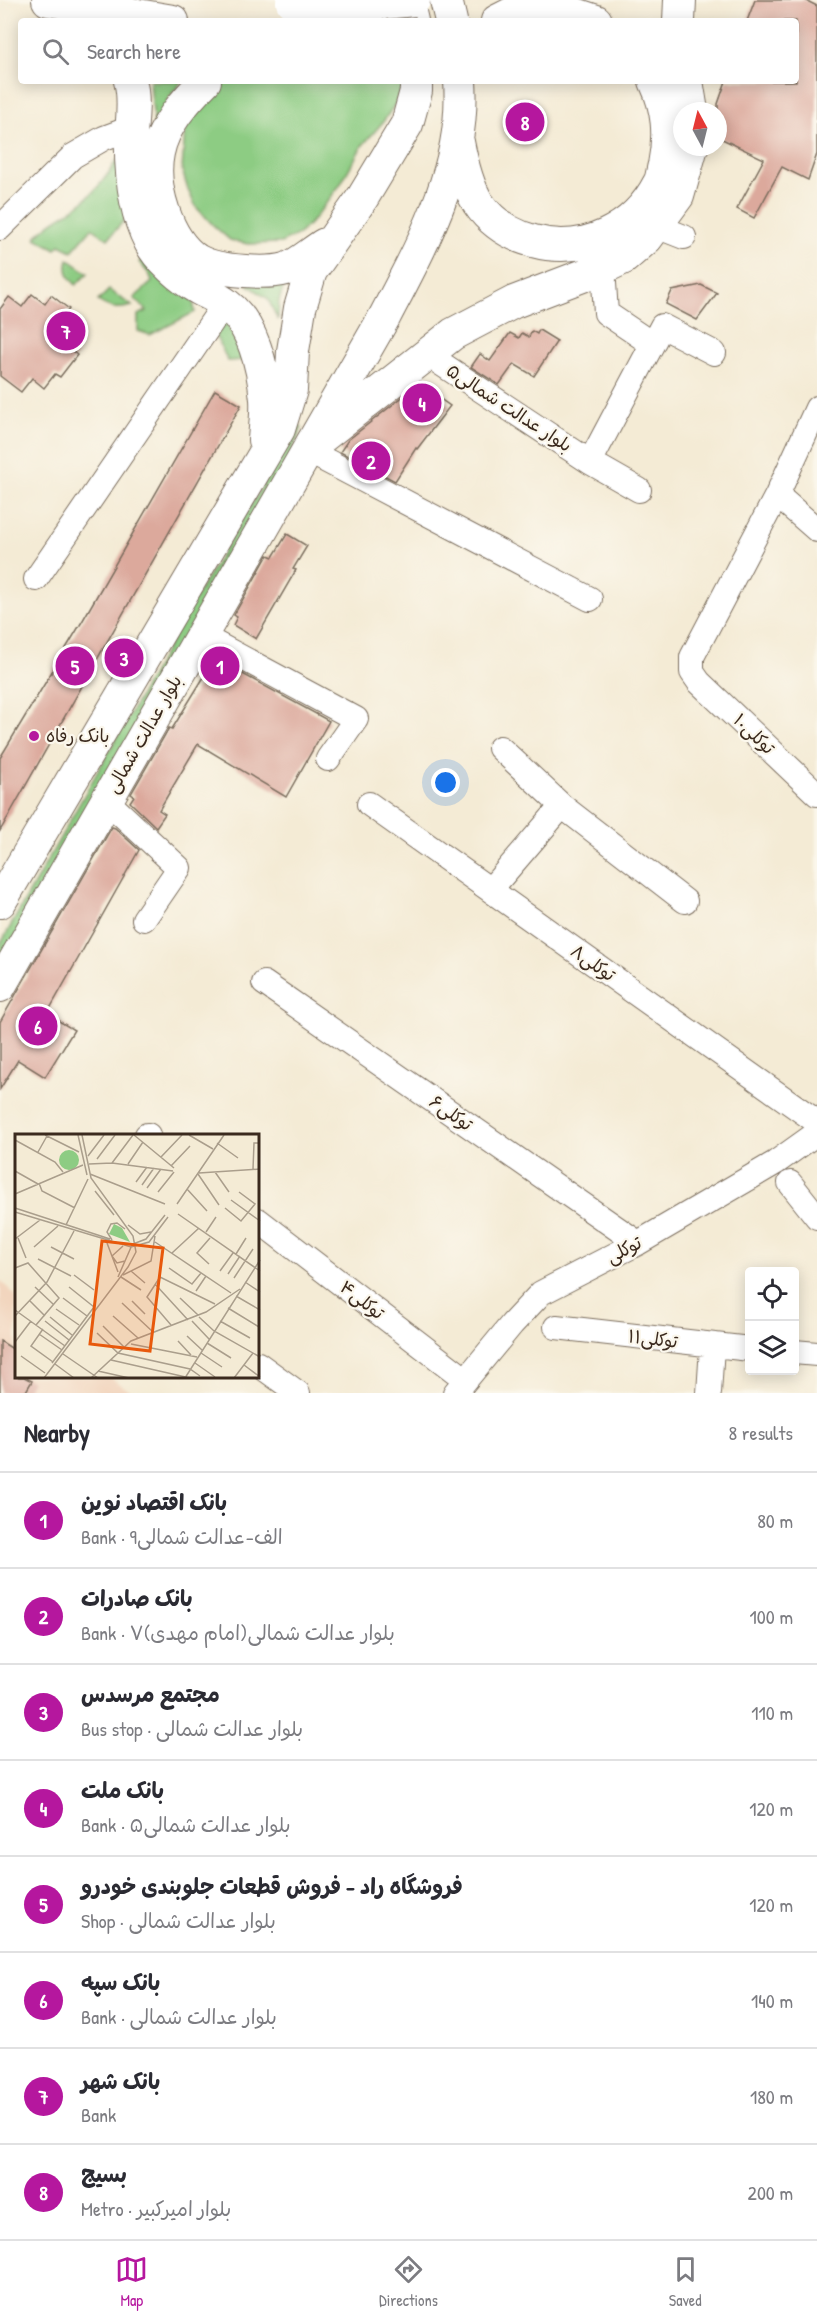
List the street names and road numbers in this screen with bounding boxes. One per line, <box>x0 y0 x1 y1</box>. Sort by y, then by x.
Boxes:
street label: بلوار عدالت شمالی۵ <box>442 358 577 458</box>
street label: بلوار عدالت شمالی <box>100 670 188 797</box>
street label: ۱۰توکلی <box>728 708 781 760</box>
street label: توکلی۸ <box>566 938 621 987</box>
street label: توکلی۶ <box>425 1089 479 1137</box>
street label: توکلی <box>602 1230 647 1269</box>
street label: توکلی۴ <box>335 1274 390 1325</box>
street label: توکلی۱۱ <box>627 1323 680 1354</box>

